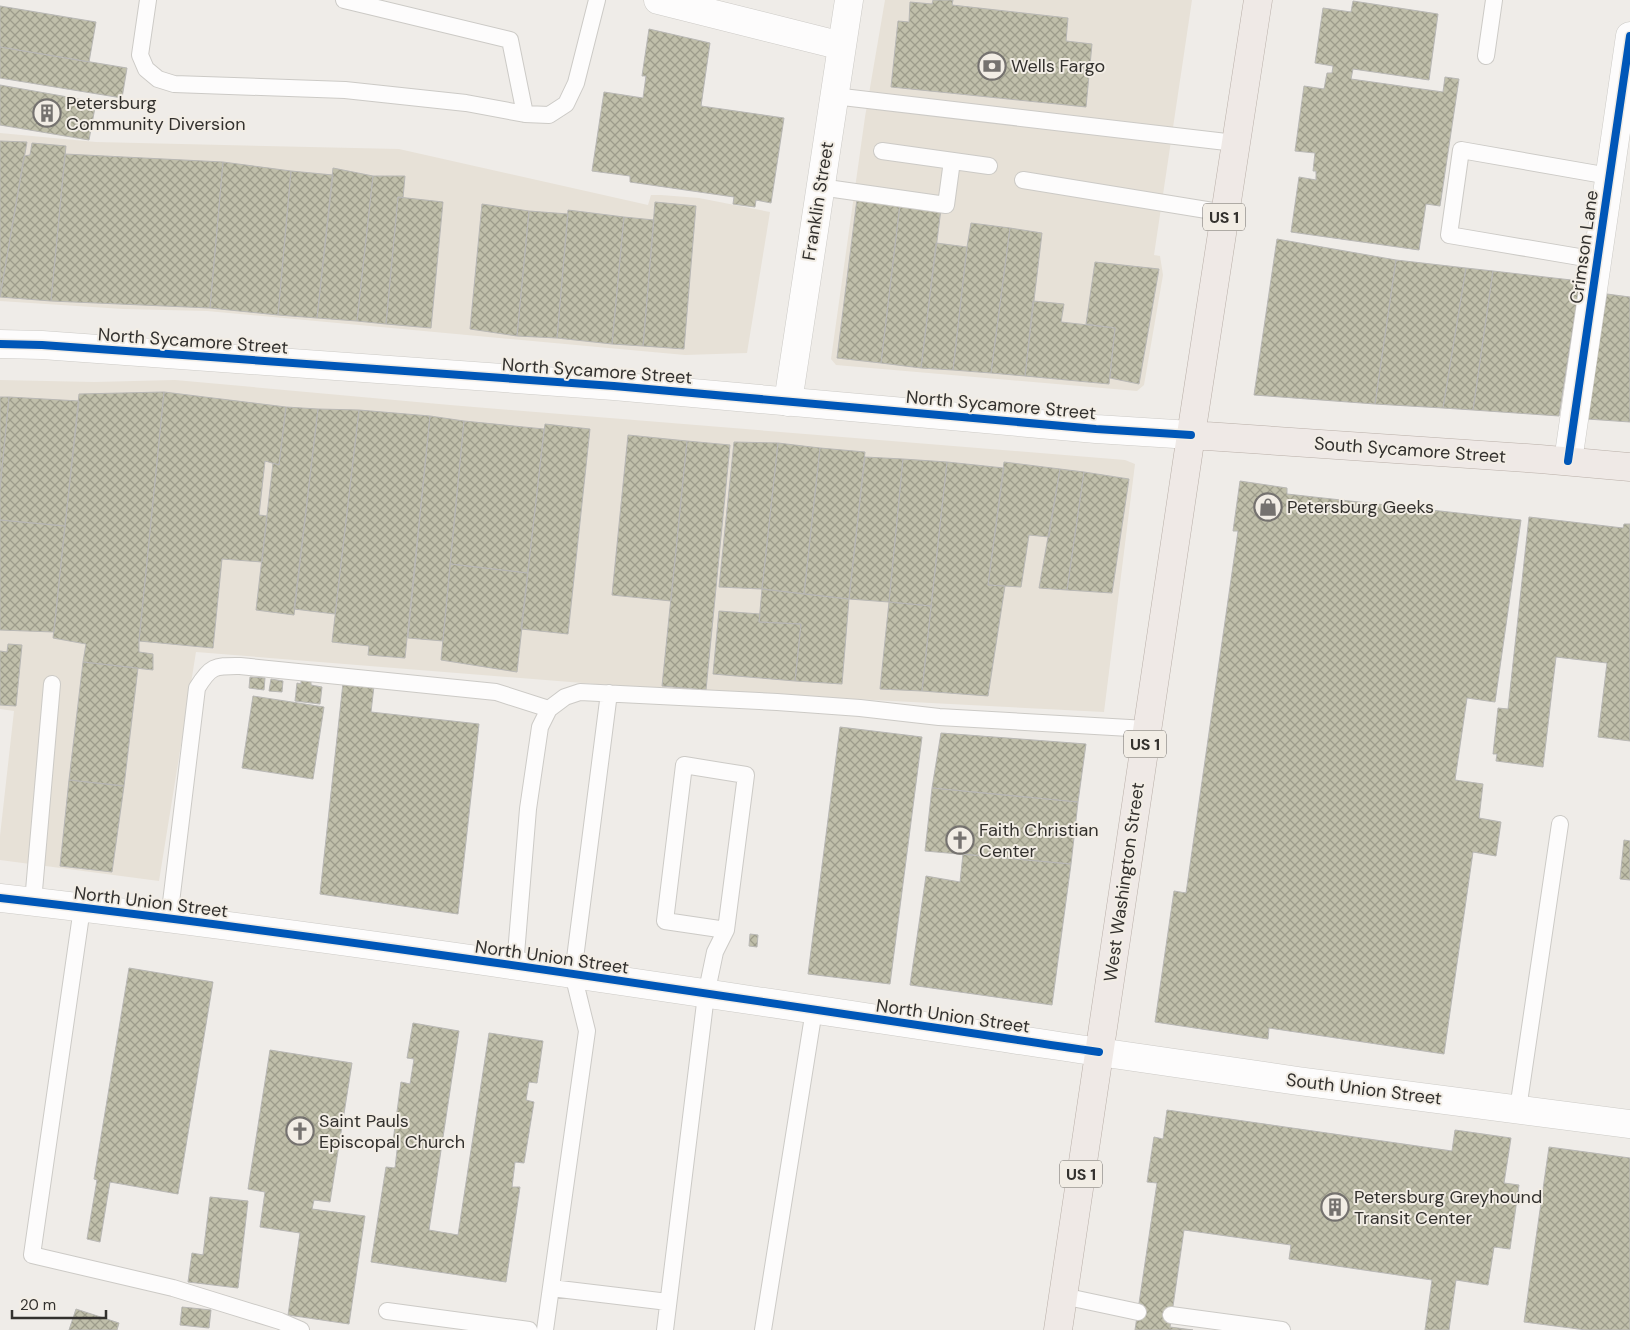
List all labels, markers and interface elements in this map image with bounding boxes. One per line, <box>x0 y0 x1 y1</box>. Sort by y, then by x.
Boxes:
bank icon: Wells Fargo <box>977 51 1007 81</box>
place label: Wells Fargo <box>1011 54 1105 78</box>
place label: Petersburg Community Diversion <box>66 91 245 136</box>
building icon: Petersburg Community Diversion <box>32 98 62 128</box>
street label: Franklin Street <box>797 140 839 262</box>
street label: Crimson Lane <box>1564 189 1604 305</box>
road number: US 1 <box>1203 203 1245 230</box>
street label: North Sycamore Street <box>97 322 289 360</box>
street label: North Sycamore Street <box>501 352 693 390</box>
street label: North Sycamore Street <box>905 385 1097 425</box>
street label: South Sycamore Street <box>1313 431 1507 469</box>
shop icon: Petersburg Geeks <box>1253 492 1283 522</box>
place label: Petersburg Geeks <box>1287 495 1434 519</box>
road number: US 1 <box>1124 731 1166 758</box>
street label: West Washington Street <box>1098 781 1150 983</box>
place label: Faith Christian Center <box>979 818 1099 863</box>
church icon: Faith Christian Center <box>945 825 975 855</box>
street label: North Union Street <box>73 881 229 923</box>
street label: North Union Street <box>473 934 631 980</box>
street label: North Union Street <box>874 993 1032 1039</box>
street label: South Union Street <box>1285 1068 1443 1110</box>
place label: Saint Pauls Episcopal Church <box>319 1109 465 1154</box>
church icon: Saint Pauls Episcopal Church <box>285 1116 315 1146</box>
road number: US 1 <box>1060 1160 1102 1188</box>
place label: Petersburg Greyhound Transit Center <box>1354 1185 1542 1230</box>
building icon: Petersburg Greyhound Transit Center <box>1320 1192 1350 1222</box>
scale bar <box>12 1288 106 1320</box>
text: 20 m <box>20 1295 56 1315</box>

